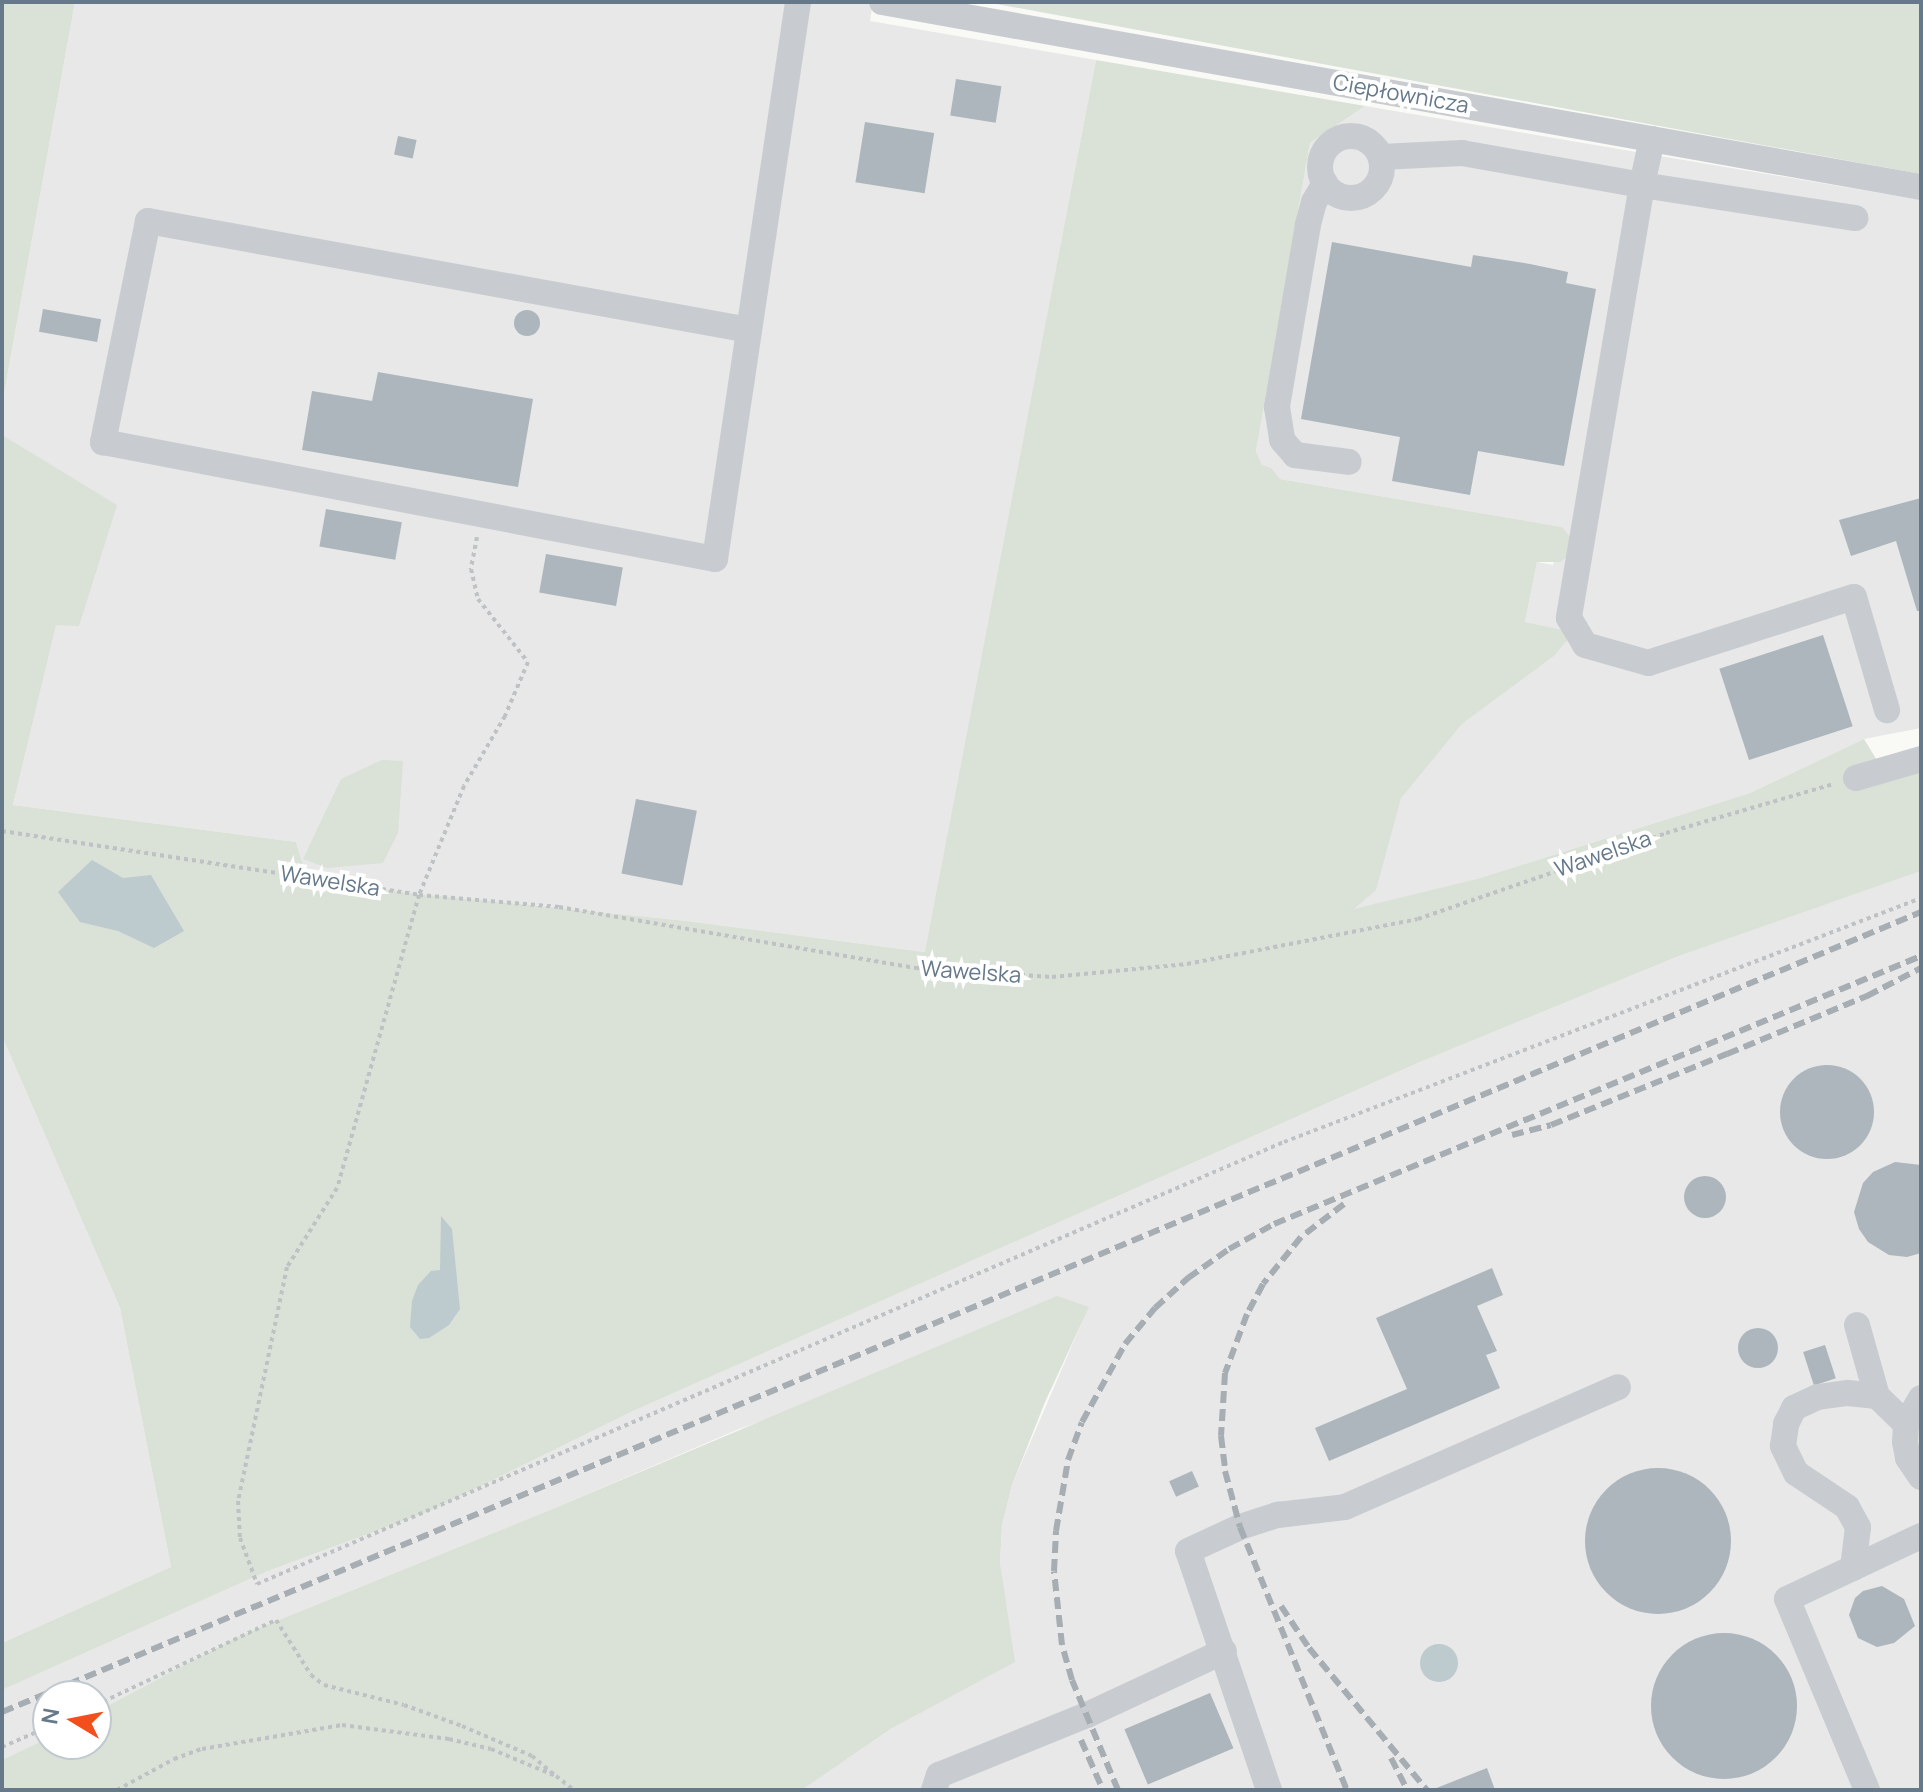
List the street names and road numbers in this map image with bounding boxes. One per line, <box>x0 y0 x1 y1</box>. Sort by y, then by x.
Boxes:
street label: Ciepłownicza <box>1331 69 1471 119</box>
street label: Wawelska <box>1551 825 1655 883</box>
street label: Wawelska <box>278 860 382 902</box>
street label: Wawelska <box>920 955 1022 989</box>

